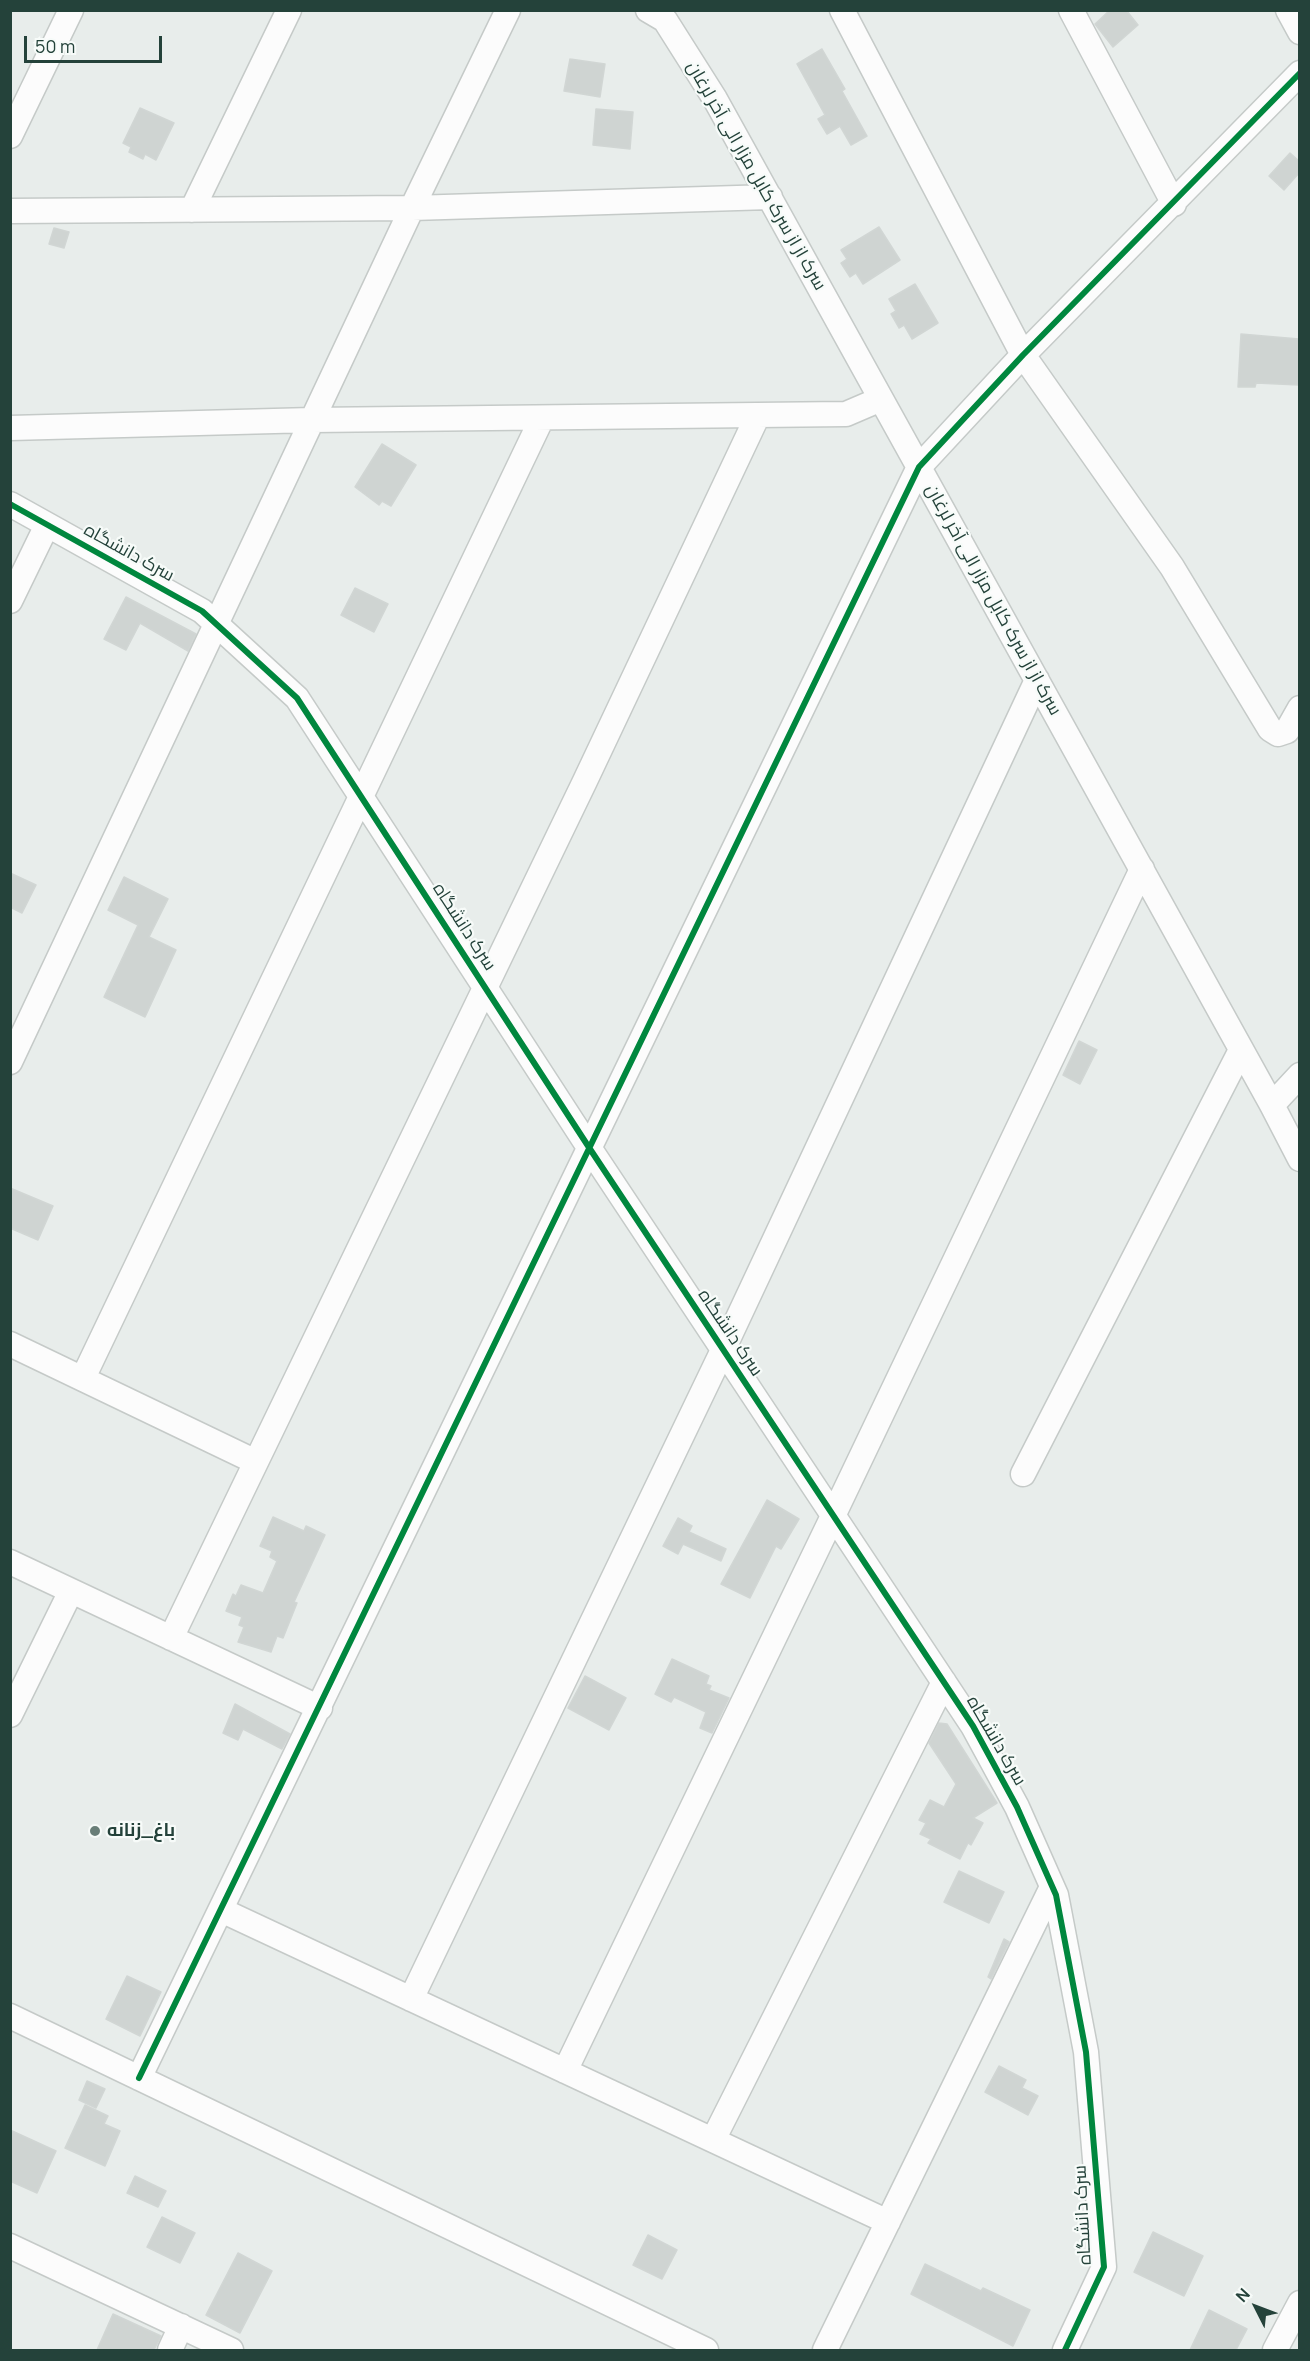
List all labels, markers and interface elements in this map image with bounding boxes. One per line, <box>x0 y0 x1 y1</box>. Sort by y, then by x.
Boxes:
scale bar <box>27 24 165 62</box>
text: 50 m <box>35 34 75 58</box>
street label: سرک از از سرک کابل مزار الی آخر لرغان <box>681 58 831 294</box>
street label: سرک از از سرک کابل مزار الی آخر لرغان <box>920 481 1066 719</box>
street label: سرک دانشگاه <box>80 519 178 587</box>
street label: سرک دانشگاه <box>428 879 500 975</box>
street label: سرک دانشگاه <box>693 1285 767 1381</box>
street label: سرک دانشگاه <box>962 1692 1030 1790</box>
place label: باغ_زنانه <box>107 1820 175 1842</box>
marker: باغ_زنانه <box>88 1824 102 1838</box>
street label: سرک دانشگاه <box>1070 2164 1096 2266</box>
north arrow <box>1226 2277 1286 2337</box>
text: N <box>1231 2283 1255 2307</box>

